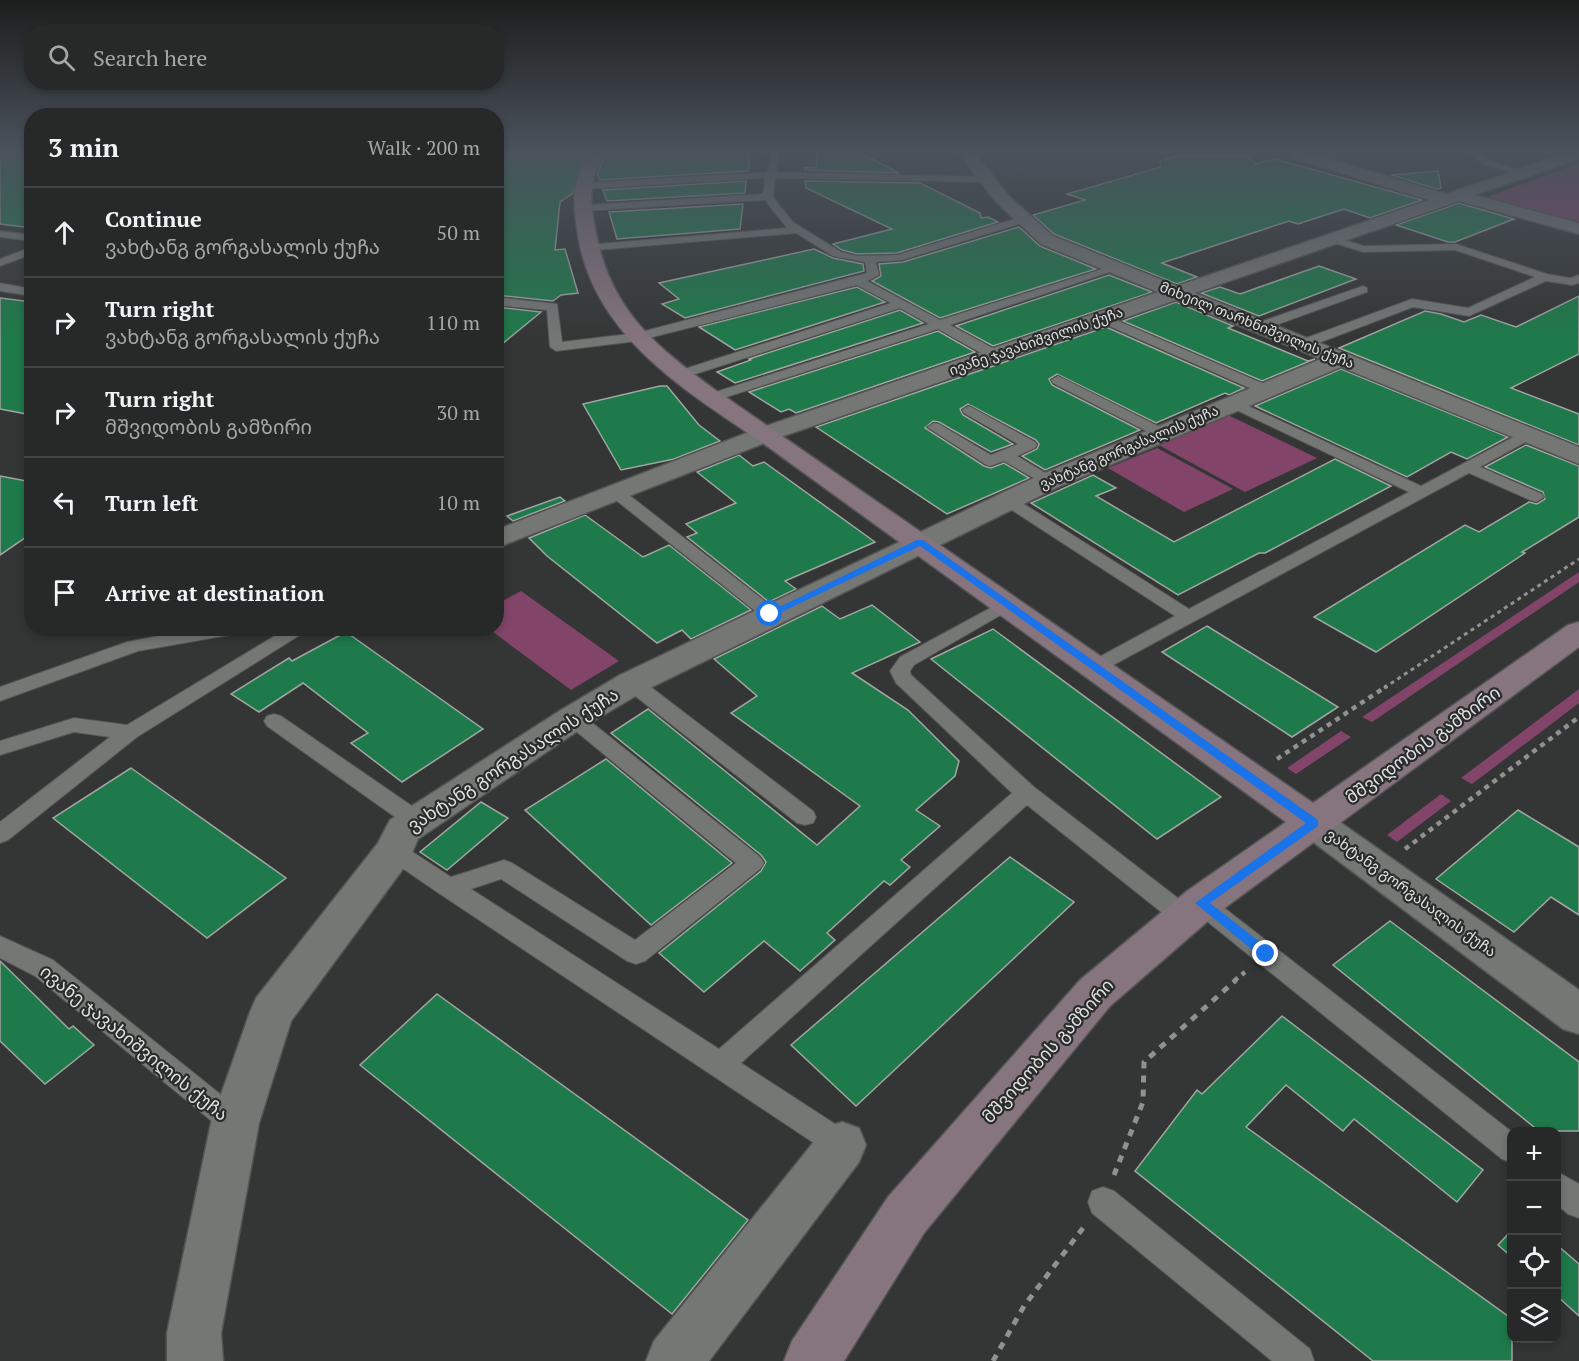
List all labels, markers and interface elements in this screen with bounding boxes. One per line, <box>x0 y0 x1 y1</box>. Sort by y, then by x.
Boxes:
search box <box>24 24 504 90</box>
icon: search <box>45 41 78 74</box>
text: Search here <box>93 43 207 72</box>
text: 3 min <box>48 130 119 164</box>
text: Walk · 200 m <box>368 134 480 161</box>
text: Continue <box>105 204 202 233</box>
icon: ahead <box>48 216 81 249</box>
text: 50 m <box>437 219 480 246</box>
text: ვახტანგ გორგასალის ქუჩა <box>105 233 380 260</box>
street label: მიხეილ თარხნიშვილის ქუჩა <box>1157 277 1357 372</box>
text: Turn right <box>105 294 214 323</box>
street label: ივანე ჯავახიშვილის ქუჩა <box>946 302 1125 379</box>
icon: right <box>48 306 81 339</box>
text: 110 m <box>426 309 480 336</box>
text: ვახტანგ გორგასალის ქუჩა <box>105 323 380 350</box>
text: Turn right <box>105 384 214 413</box>
icon: right <box>48 396 81 429</box>
text: 30 m <box>437 399 480 426</box>
street label: ვახტანგ გორგასალის ქუჩა <box>1036 400 1221 493</box>
text: მშვიდობის გამზირი <box>105 413 312 440</box>
icon: left <box>48 486 81 519</box>
text: Turn left <box>105 488 198 517</box>
text: 10 m <box>437 489 480 516</box>
icon: arrive <box>48 576 81 609</box>
text: Arrive at destination <box>105 578 324 607</box>
route start <box>756 600 782 626</box>
street label: მშვიდობის გამზირი <box>1340 680 1505 809</box>
street label: ვახტანგ გორგასალის ქუჩა <box>402 682 623 837</box>
street label: ვახტანგ გორგასალის ქუჩა <box>1322 823 1501 961</box>
route end <box>1252 940 1278 966</box>
street label: ივანე ჯავახიშვილის ქუჩა <box>36 959 234 1126</box>
street label: მშვიდობის გამზირი <box>976 973 1118 1128</box>
map controls <box>1507 1127 1561 1343</box>
button: + <box>1507 1127 1561 1181</box>
button: − <box>1507 1181 1561 1235</box>
button: locate <box>1507 1235 1561 1289</box>
button: layers <box>1507 1289 1561 1343</box>

